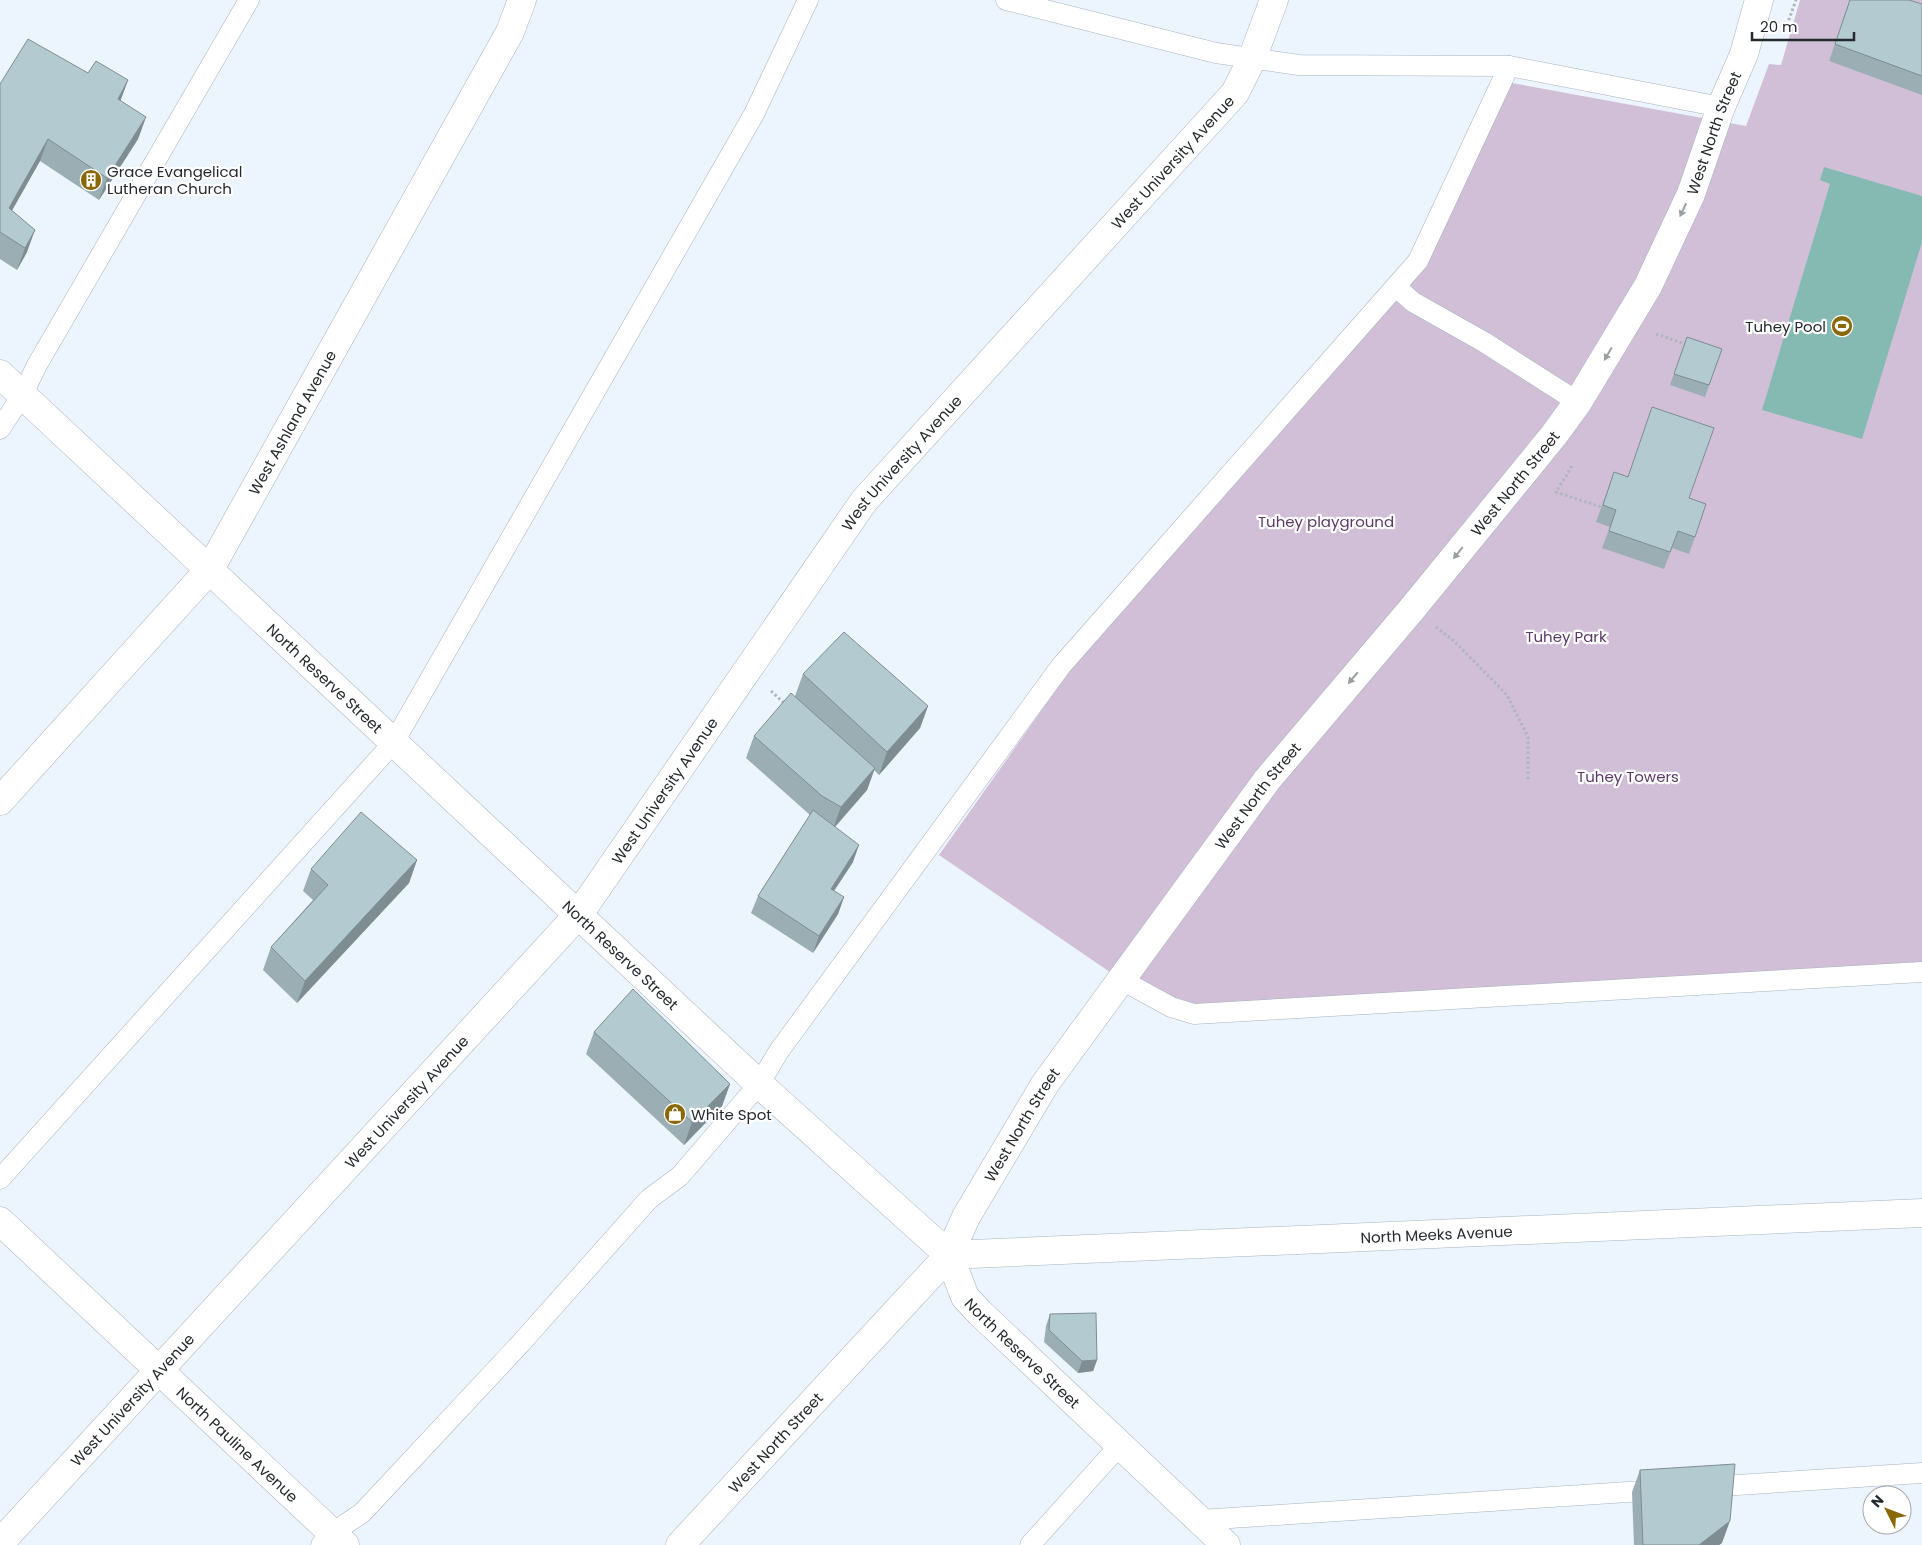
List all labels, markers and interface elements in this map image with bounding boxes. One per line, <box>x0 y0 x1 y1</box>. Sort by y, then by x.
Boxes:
scale bar <box>1752 10 1854 42</box>
text: 20 m <box>1760 16 1798 37</box>
street label: West North Street <box>1681 68 1746 197</box>
street label: West University Avenue <box>1106 91 1239 233</box>
place label: Grace Evangelical Lutheran Church <box>107 161 242 199</box>
building icon: Grace Evangelical Lutheran Church <box>79 168 103 192</box>
one-way arrow <box>1679 203 1687 217</box>
sports icon: Tuhey Pool <box>1830 314 1854 338</box>
place label: Tuhey Pool <box>1745 316 1826 337</box>
street label: West Ashland Avenue <box>243 346 341 498</box>
one-way arrow <box>1604 348 1613 361</box>
street label: West University Avenue <box>836 390 966 535</box>
street label: West North Street <box>1465 426 1564 540</box>
park label: Tuhey playground <box>1258 511 1394 532</box>
one-way arrow <box>1452 546 1463 559</box>
street label: North Reserve Street <box>262 618 388 738</box>
park label: Tuhey Park <box>1525 626 1607 647</box>
one-way arrow <box>1348 671 1359 684</box>
street label: West University Avenue <box>606 713 722 868</box>
street label: West North Street <box>1209 738 1305 854</box>
park label: Tuhey Towers <box>1577 766 1679 787</box>
street label: North Reserve Street <box>558 895 683 1014</box>
street label: West University Avenue <box>340 1030 473 1173</box>
street label: West North Street <box>979 1063 1064 1186</box>
shop icon: White Spot <box>663 1102 687 1126</box>
place label: White Spot <box>691 1104 772 1125</box>
street label: North Meeks Avenue <box>1360 1220 1513 1248</box>
street label: North Reserve Street <box>960 1293 1085 1413</box>
street label: West University Avenue <box>65 1328 199 1471</box>
street label: North Pauline Avenue <box>172 1382 303 1507</box>
street label: West North Street <box>723 1388 827 1497</box>
north arrow <box>1862 1485 1912 1535</box>
text: N <box>1866 1491 1888 1512</box>

